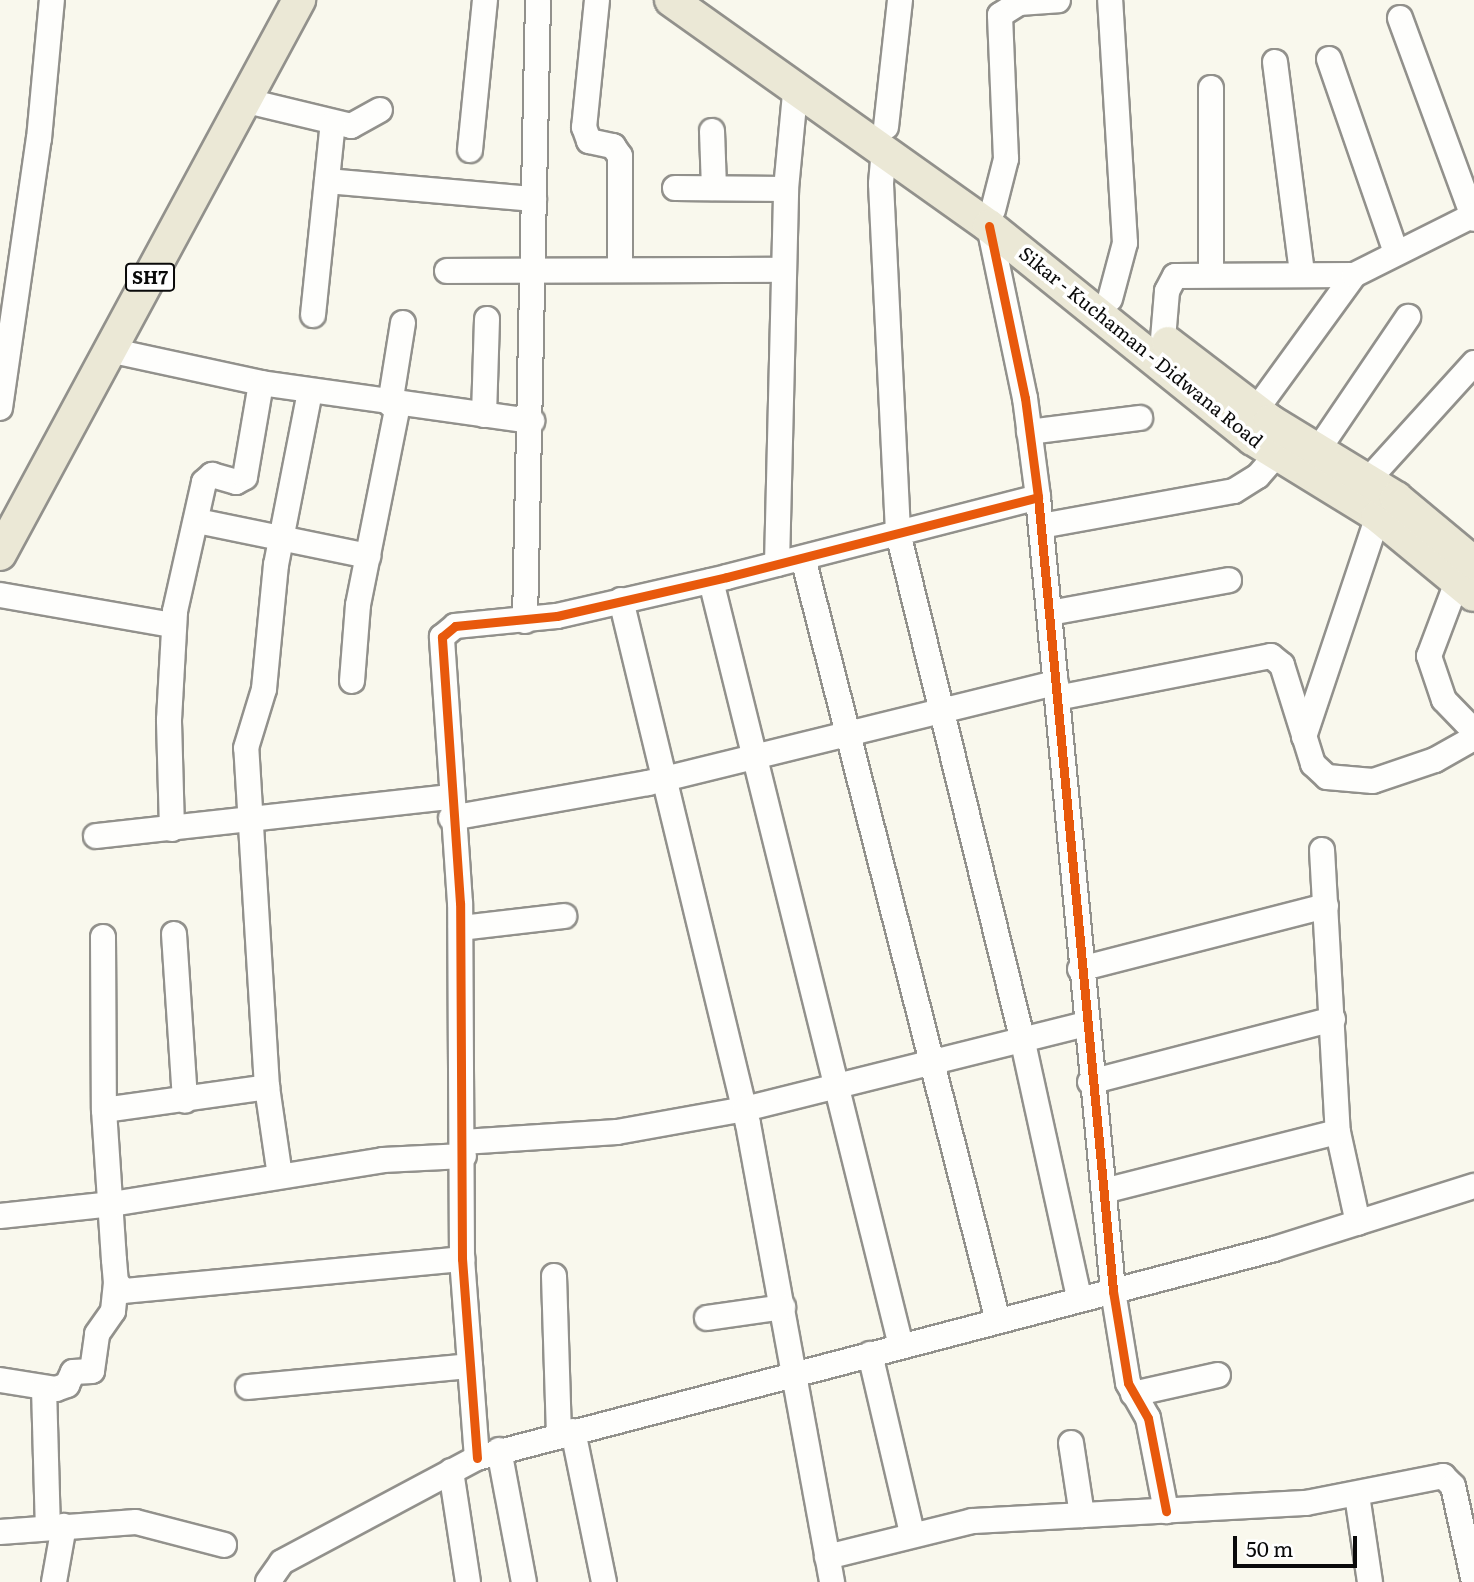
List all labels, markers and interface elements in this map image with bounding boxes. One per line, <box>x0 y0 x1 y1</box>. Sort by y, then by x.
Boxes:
street label: Sikar - Kuchaman - Didwana Road <box>1015 242 1267 452</box>
road number: SH7 <box>124 262 176 292</box>
scale bar <box>1236 1522 1360 1566</box>
text: 50 m <box>1246 1532 1293 1563</box>

